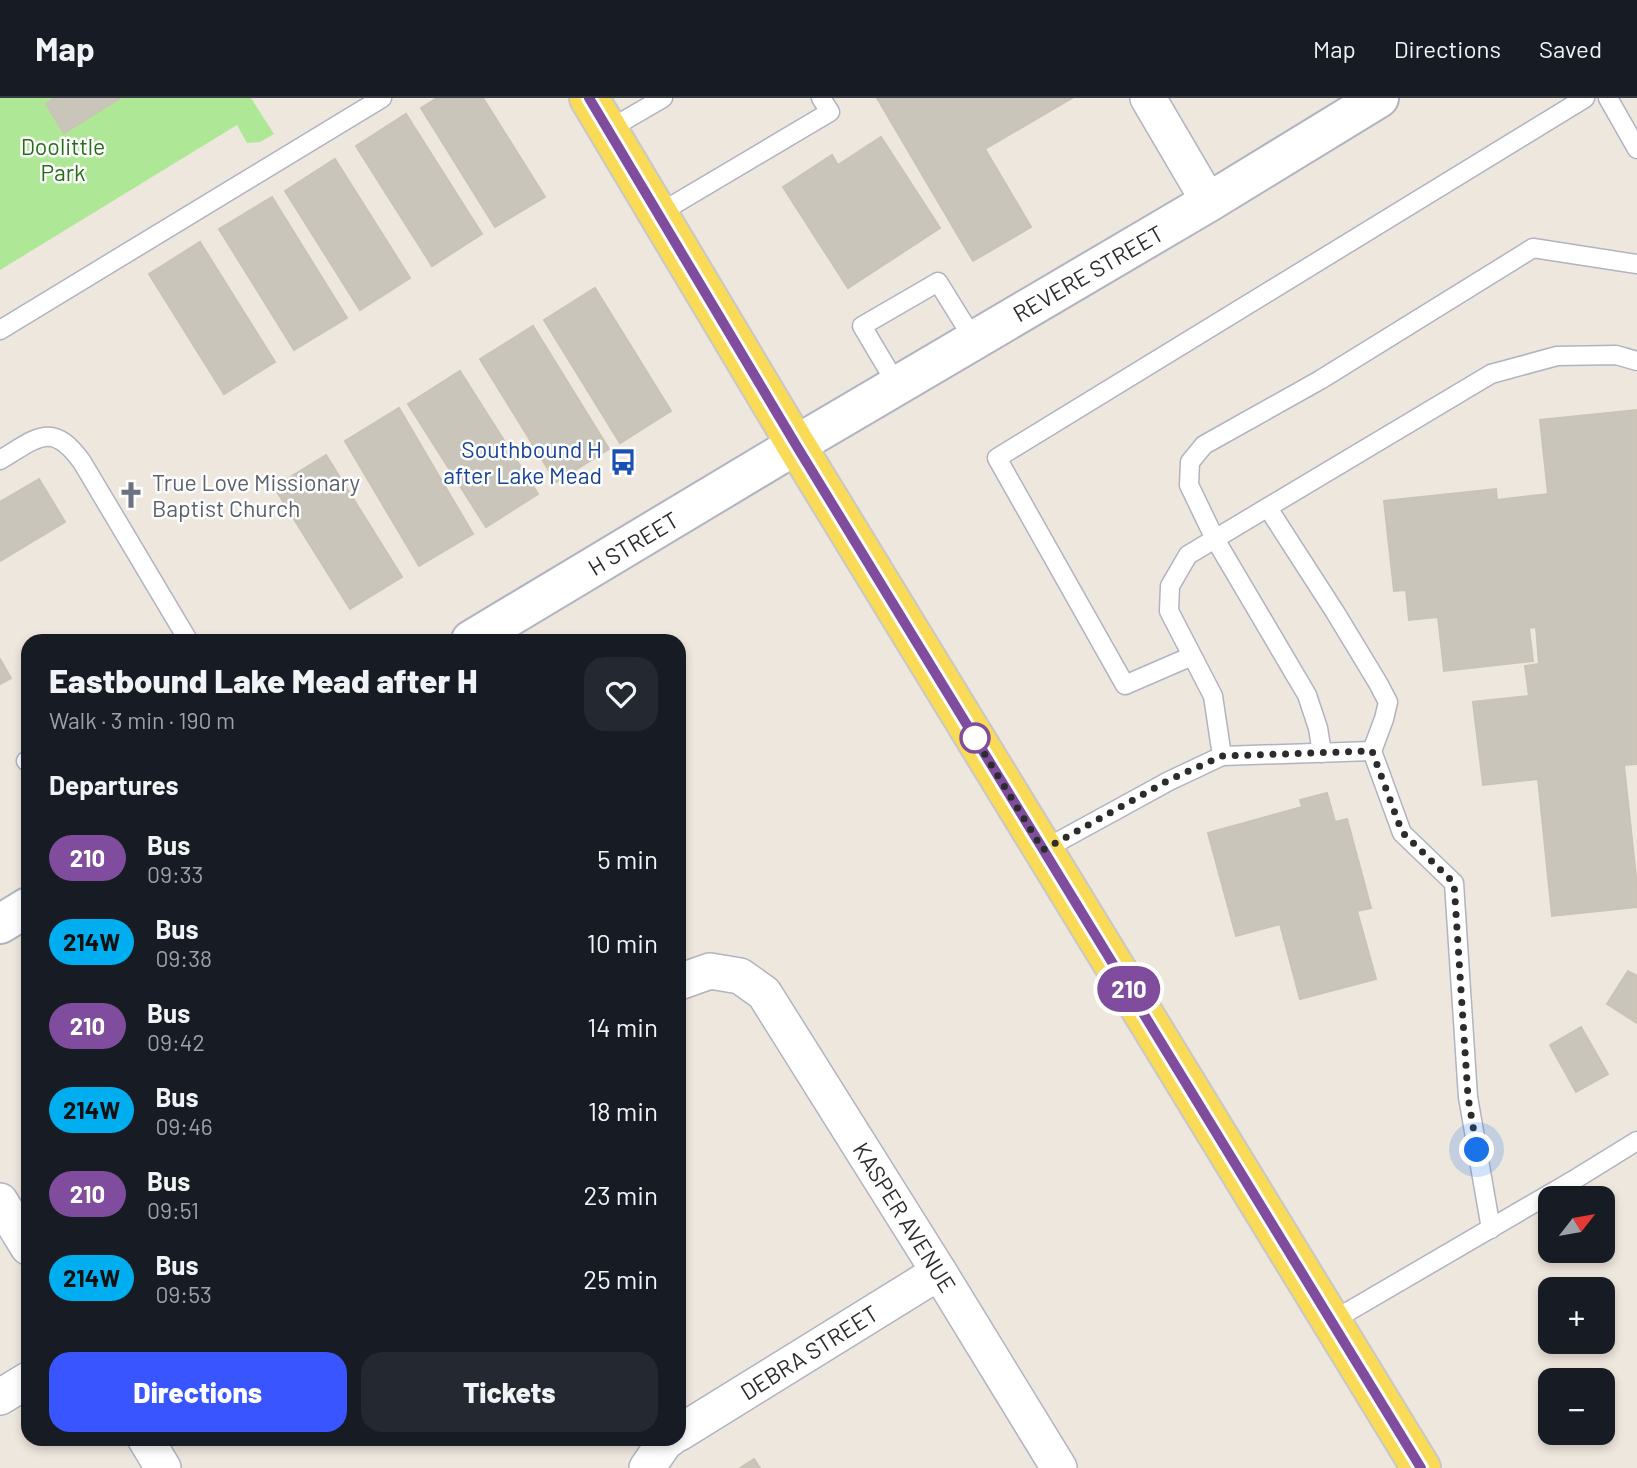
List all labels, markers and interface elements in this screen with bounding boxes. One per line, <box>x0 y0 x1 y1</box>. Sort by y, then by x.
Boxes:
text: Map <box>35 28 95 68</box>
text: Map <box>1313 34 1356 63</box>
text: Directions <box>1394 34 1501 63</box>
text: Saved <box>1539 34 1602 63</box>
park label: Doolittle Park <box>21 132 105 186</box>
street label: REVERE STREET <box>1008 219 1168 327</box>
place label: Southbound H after Lake Mead <box>443 435 602 489</box>
bus stop icon: Southbound H after Lake Mead <box>608 447 638 477</box>
place label: True Love Missionary Baptist Church <box>152 468 361 522</box>
church icon: True Love Missionary Baptist Church <box>116 480 146 510</box>
street label: H STREET <box>583 505 683 581</box>
button: heart <box>584 657 658 731</box>
text: Eastbound Lake Mead after H <box>49 660 477 700</box>
text: Walk · 3 min · 190 m <box>49 706 235 734</box>
unlabelled marker <box>960 723 990 753</box>
text: Departures <box>49 769 179 800</box>
text: Bus <box>147 829 190 860</box>
text: 210 <box>70 843 105 872</box>
text: 5 min <box>597 843 658 874</box>
text: 09:33 <box>147 860 203 888</box>
text: Bus <box>155 913 199 944</box>
text: 214W <box>63 927 120 956</box>
text: 10 min <box>587 927 658 958</box>
text: 09:38 <box>155 944 212 972</box>
line badge: 210 <box>1089 966 1169 1012</box>
text: 210 <box>1111 974 1147 1003</box>
text: Bus <box>147 997 190 1028</box>
text: 210 <box>70 1011 105 1040</box>
text: 14 min <box>587 1011 658 1042</box>
text: 09:42 <box>147 1028 205 1056</box>
text: Bus <box>155 1081 199 1112</box>
text: 214W <box>63 1095 120 1124</box>
text: 18 min <box>588 1095 658 1126</box>
text: 09:46 <box>155 1112 213 1140</box>
your location <box>1459 1132 1494 1167</box>
street label: KASPER AVENUE <box>848 1137 962 1297</box>
text: Bus <box>147 1165 190 1196</box>
text: 210 <box>70 1179 105 1208</box>
text: 23 min <box>583 1179 658 1210</box>
north arrow <box>1538 1186 1615 1264</box>
map controls <box>1538 1186 1615 1445</box>
text: 09:51 <box>147 1196 199 1224</box>
text: Bus <box>155 1249 199 1280</box>
text: 214W <box>63 1263 120 1292</box>
text: 25 min <box>583 1263 658 1294</box>
button: + <box>1538 1277 1615 1354</box>
text: 09:53 <box>155 1280 212 1308</box>
street label: DEBRA STREET <box>735 1299 883 1405</box>
button: Directions <box>49 1352 347 1432</box>
button: Tickets <box>361 1352 658 1432</box>
button: − <box>1538 1368 1615 1445</box>

